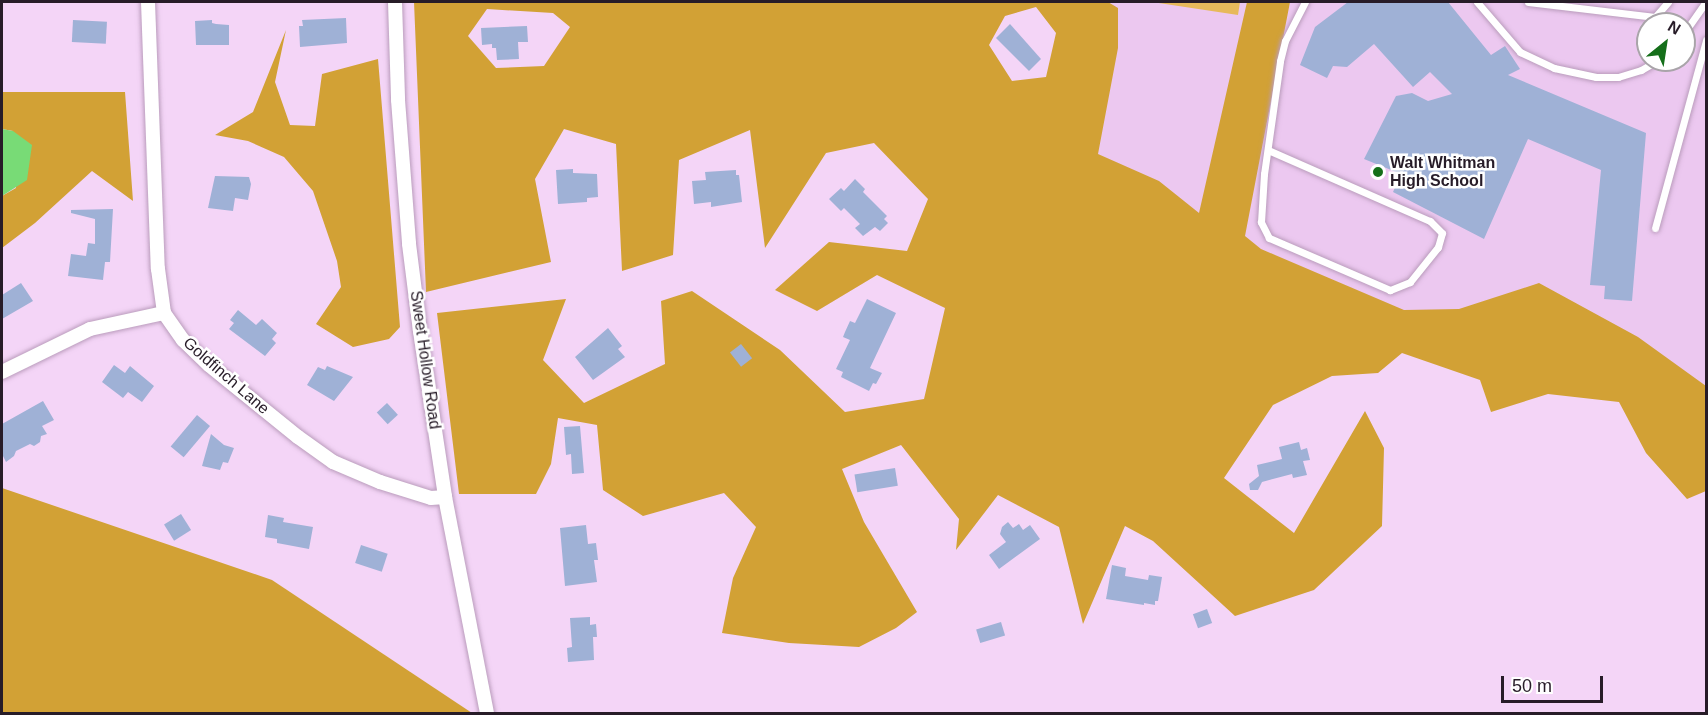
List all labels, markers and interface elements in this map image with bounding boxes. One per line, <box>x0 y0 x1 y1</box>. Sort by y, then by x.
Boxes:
north arrow <box>1636 12 1696 72</box>
text: N <box>1665 17 1684 38</box>
place label: Walt Whitman High School <box>1390 153 1495 191</box>
marker: Walt Whitman High School <box>1371 165 1385 179</box>
street label: Sweet Hollow Road <box>406 290 444 430</box>
street label: Goldfinch Lane <box>179 333 273 419</box>
scale bar <box>1504 664 1606 702</box>
text: 50 m <box>1512 676 1552 696</box>

